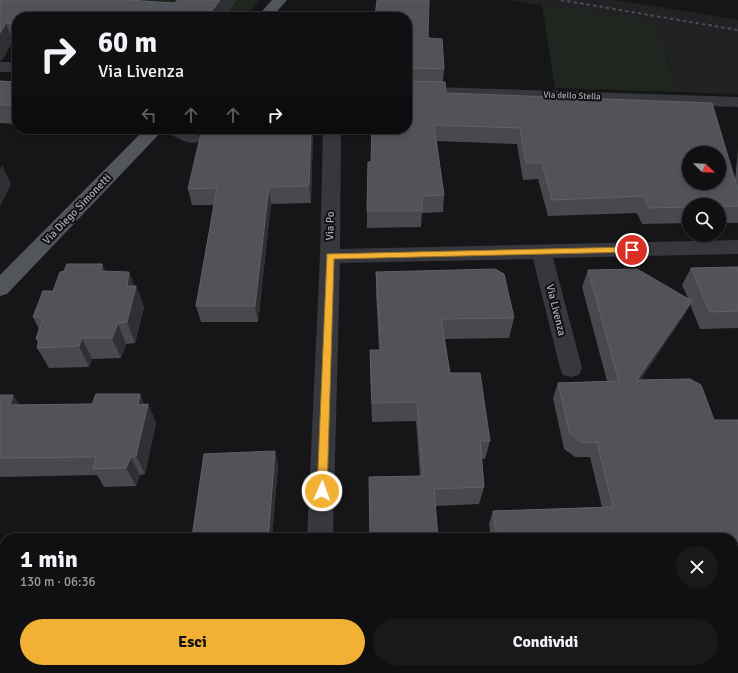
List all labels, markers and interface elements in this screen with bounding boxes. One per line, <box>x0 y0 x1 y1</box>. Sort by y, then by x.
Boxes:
text: 60 m <box>98 26 157 60</box>
icon: right <box>32 28 84 80</box>
text: Via Livenza <box>98 60 184 82</box>
street label: Via dello Stella <box>543 89 601 103</box>
icon: left <box>138 104 160 126</box>
icon: ahead <box>180 104 202 126</box>
icon: ahead <box>222 104 244 126</box>
icon: right <box>264 104 286 126</box>
north arrow <box>682 146 726 190</box>
map controls <box>682 146 726 242</box>
street label: Via Diego Simonetti <box>40 171 114 247</box>
button: search <box>682 198 726 242</box>
street label: Via Po <box>323 211 337 241</box>
pin <box>615 233 649 267</box>
icon: arrive <box>621 239 643 261</box>
street label: Via Livenza <box>543 283 569 337</box>
position arrow <box>301 470 343 512</box>
text: 1 min <box>20 544 78 574</box>
button: close <box>676 546 718 588</box>
text: 130 m · 06:36 <box>20 574 96 590</box>
button: Esci <box>20 619 365 665</box>
button: Condividi <box>373 619 718 665</box>

